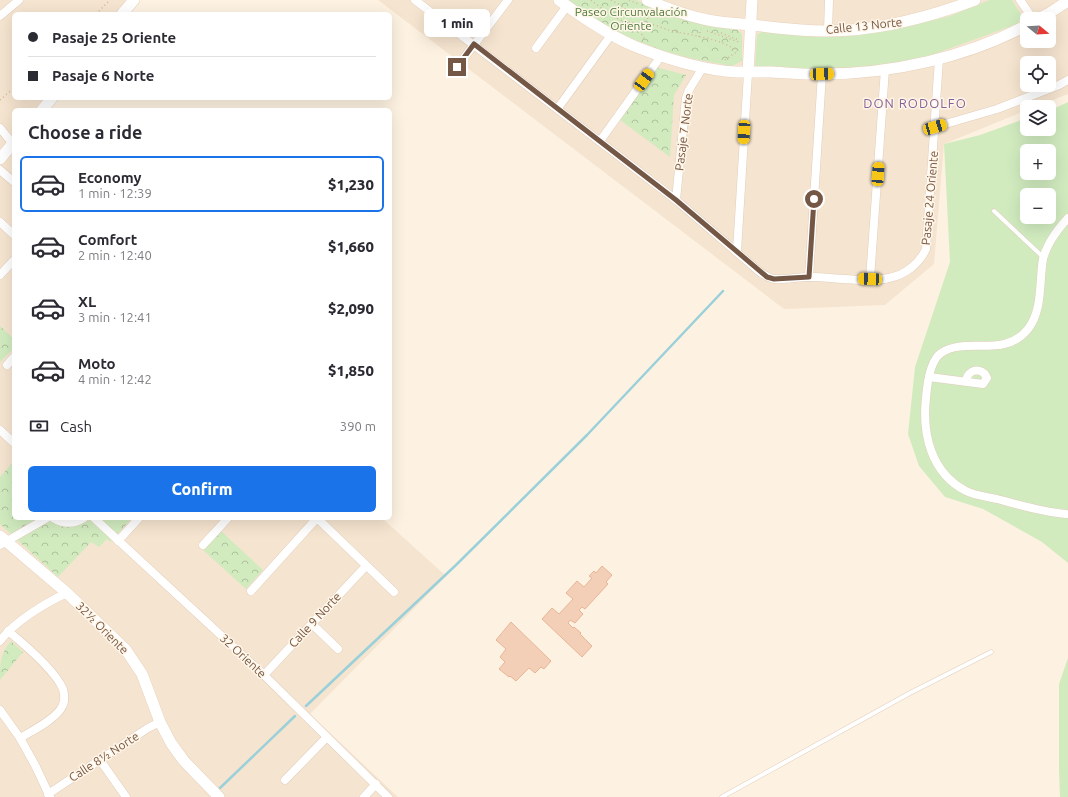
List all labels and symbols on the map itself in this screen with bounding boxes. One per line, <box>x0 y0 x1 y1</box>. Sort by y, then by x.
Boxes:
park label: Paseo Circunvalación Oriente <box>575 5 687 32</box>
callout: 1 min <box>424 9 490 37</box>
north arrow <box>1020 12 1056 48</box>
street label: Calle 13 Norte <box>825 15 903 36</box>
route end <box>448 58 466 76</box>
car <box>632 67 656 93</box>
car <box>810 68 834 80</box>
street label: Pasaje 7 Norte <box>672 92 695 171</box>
district label: DON RODOLFO <box>863 96 967 110</box>
car <box>922 118 948 136</box>
car <box>737 120 751 144</box>
street label: Pasaje 24 Oriente <box>919 150 940 246</box>
car <box>871 162 885 186</box>
route start <box>805 190 823 208</box>
car <box>858 273 882 285</box>
street label: Calle 9 Norte <box>286 590 343 650</box>
street label: 32½ Oriente <box>74 599 131 656</box>
street label: 32 Oriente <box>218 631 269 680</box>
street label: Calle 8½ Norte <box>66 729 141 784</box>

